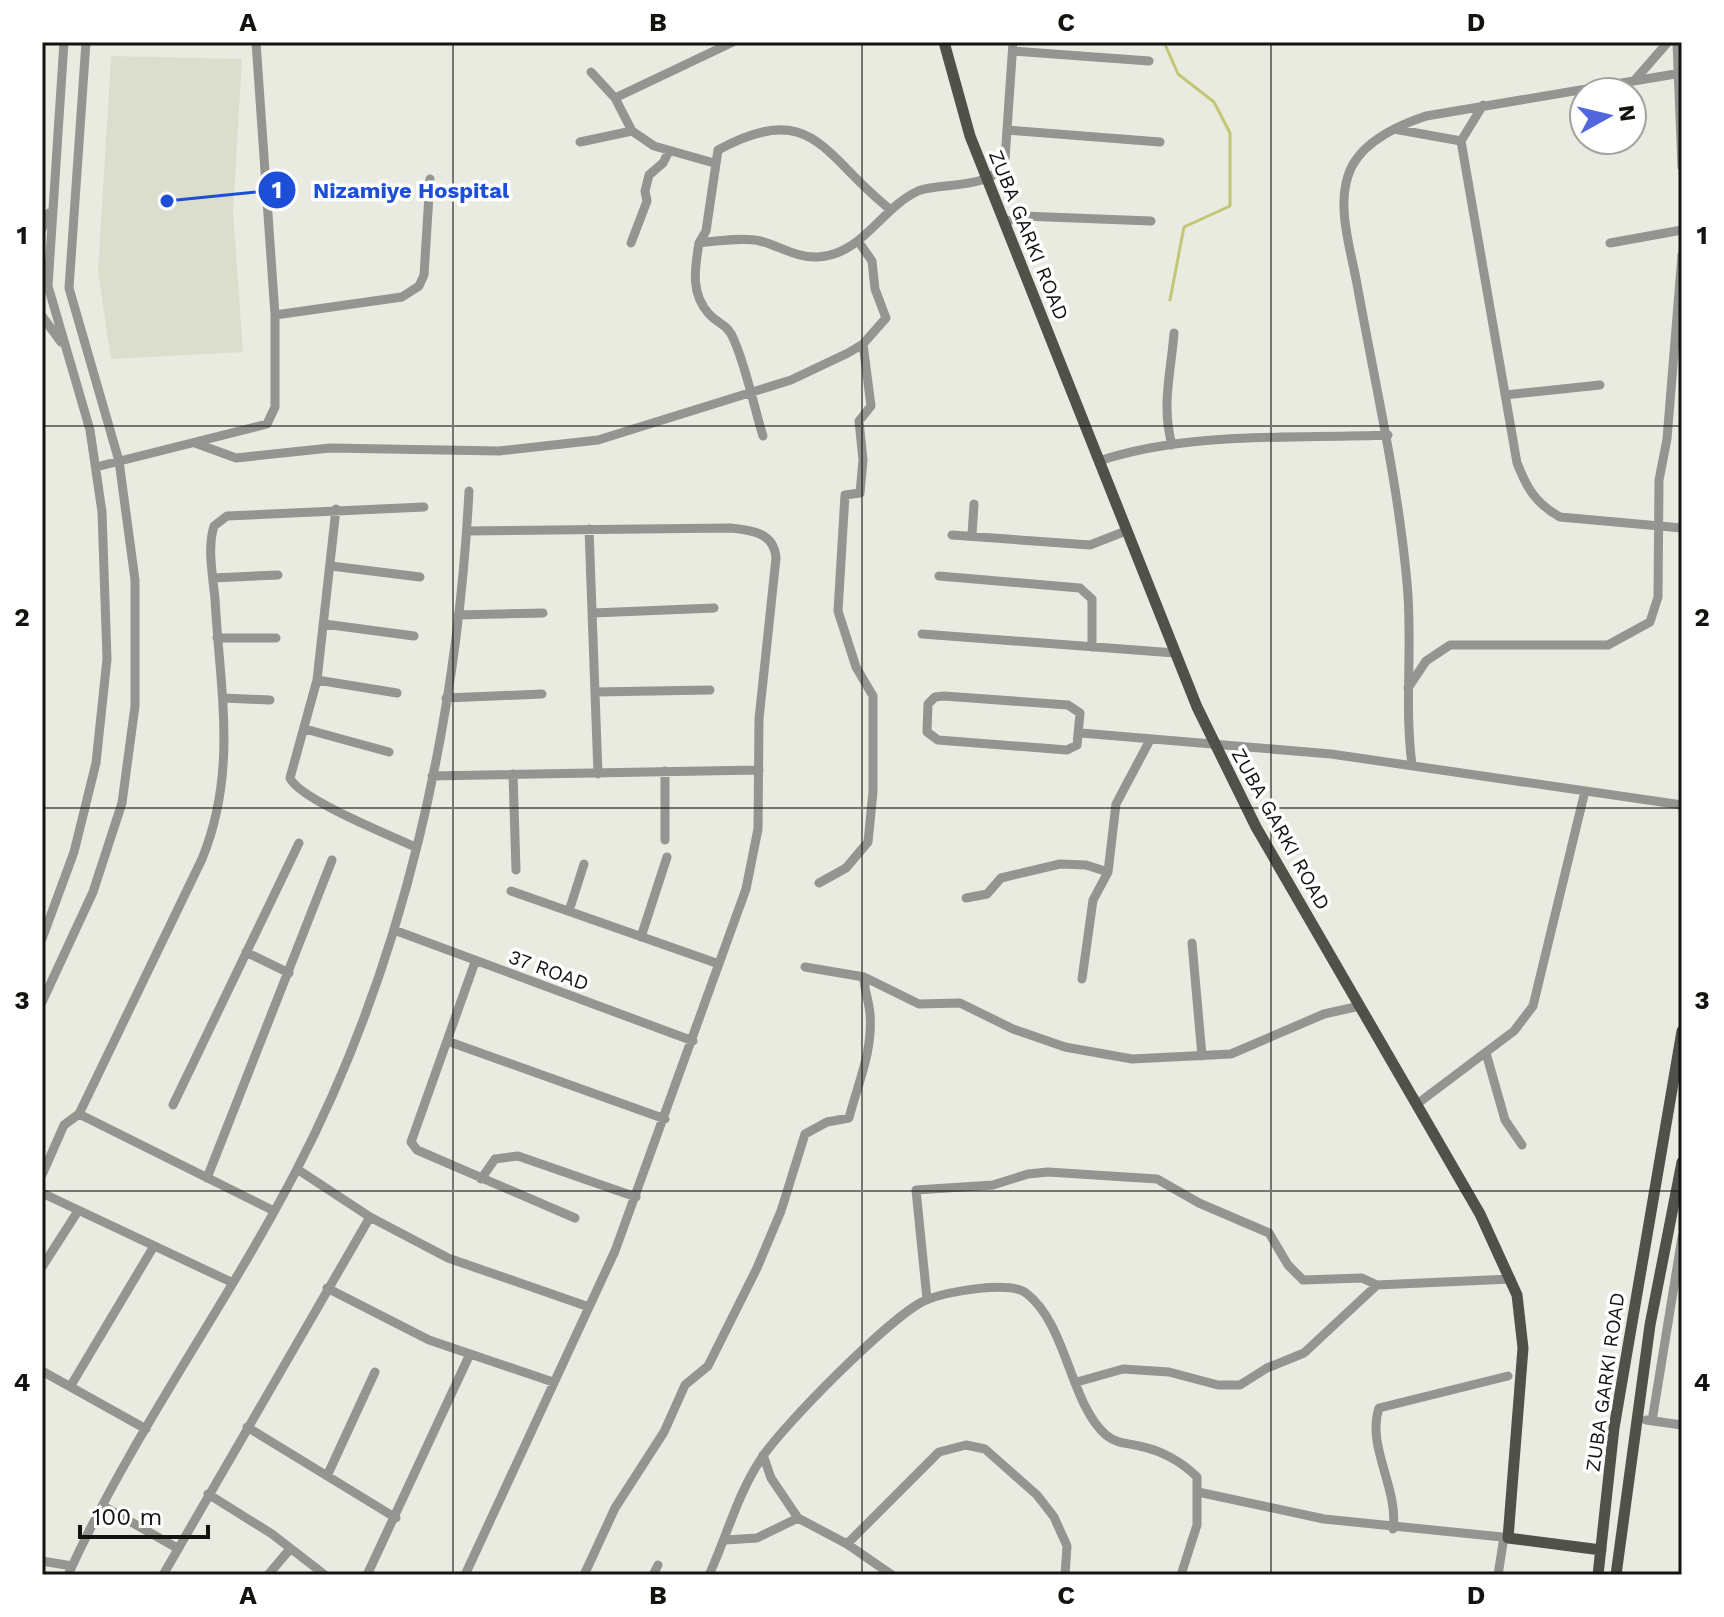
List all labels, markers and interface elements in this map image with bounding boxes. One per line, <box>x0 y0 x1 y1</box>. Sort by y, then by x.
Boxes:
text: A <box>239 7 257 37</box>
text: B <box>649 7 667 37</box>
text: C <box>1057 7 1075 37</box>
text: D <box>1467 7 1485 37</box>
north arrow <box>1568 76 1648 156</box>
text: N <box>1614 103 1641 123</box>
street label: ZUBA GARKI ROAD <box>984 147 1074 323</box>
callout: Nizamiye Hospital <box>257 167 525 213</box>
text: 1 <box>272 176 282 204</box>
text: Nizamiye Hospital <box>313 178 510 203</box>
text: 1 <box>16 220 28 250</box>
text: 1 <box>1696 220 1708 250</box>
text: 2 <box>14 602 30 632</box>
text: 2 <box>1694 602 1710 632</box>
street label: ZUBA GARKI ROAD <box>1227 744 1335 914</box>
street label: 37 ROAD <box>506 944 592 996</box>
text: 3 <box>14 985 30 1015</box>
text: 3 <box>1694 985 1710 1015</box>
street label: ZUBA GARKI ROAD <box>1581 1291 1629 1473</box>
text: 4 <box>14 1367 31 1397</box>
text: 4 <box>1694 1367 1711 1397</box>
scale bar <box>80 1489 208 1539</box>
text: 100 m <box>92 1503 162 1531</box>
text: A <box>239 1580 257 1610</box>
text: B <box>649 1580 667 1610</box>
text: C <box>1057 1580 1075 1610</box>
text: D <box>1467 1580 1485 1610</box>

